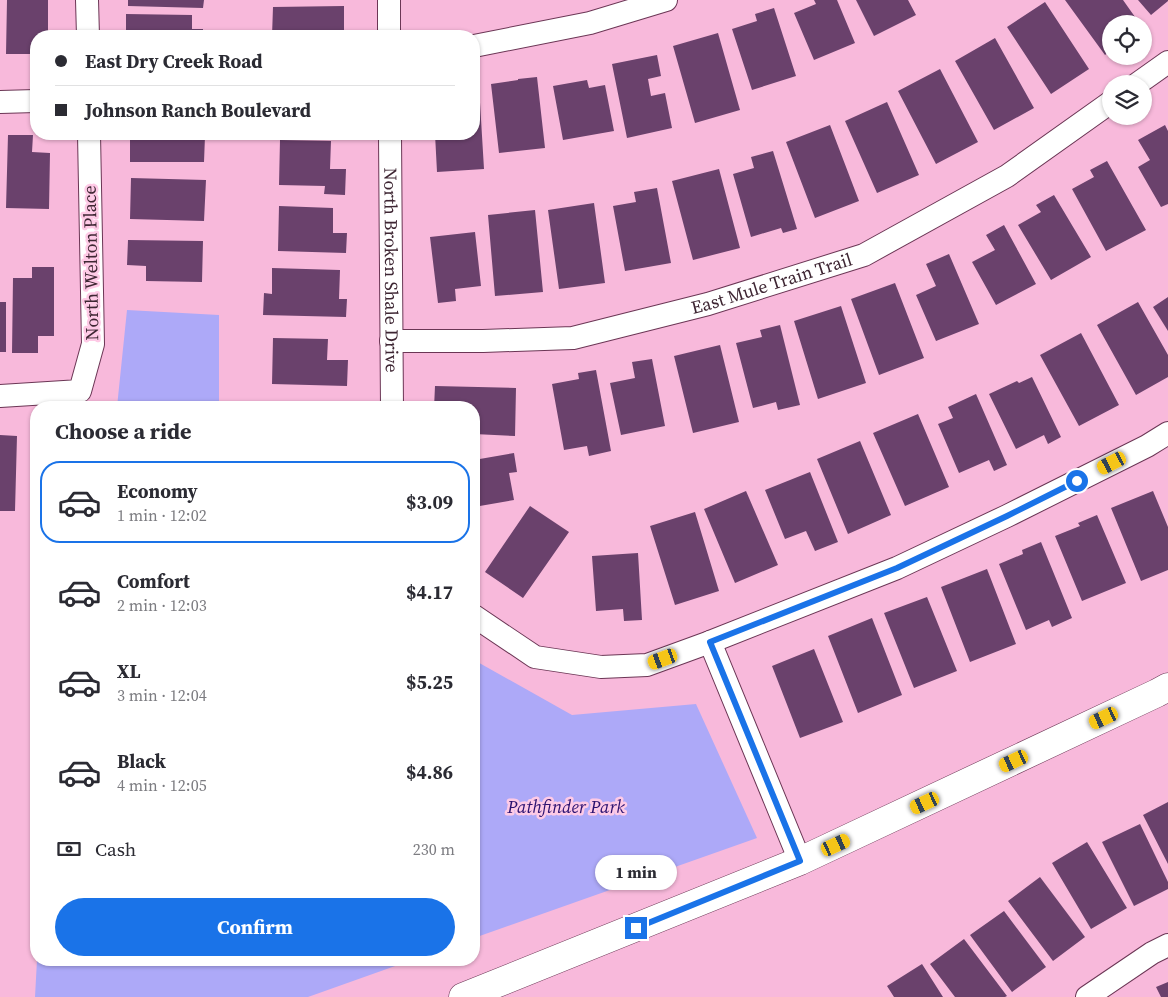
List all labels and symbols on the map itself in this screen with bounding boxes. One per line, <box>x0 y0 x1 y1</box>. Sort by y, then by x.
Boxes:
street label: North Broken Shale Drive <box>378 167 405 373</box>
street label: North Welton Place <box>77 185 104 341</box>
street label: East Mule Train Trail <box>688 247 855 320</box>
car <box>1095 450 1128 476</box>
route start <box>1066 470 1088 492</box>
car <box>646 647 679 671</box>
car <box>1087 705 1120 731</box>
car <box>997 748 1030 774</box>
car <box>908 790 941 816</box>
park label: Pathfinder Park <box>506 794 625 819</box>
car <box>819 832 852 858</box>
callout: 1 min <box>595 856 677 890</box>
route end <box>625 917 647 939</box>

